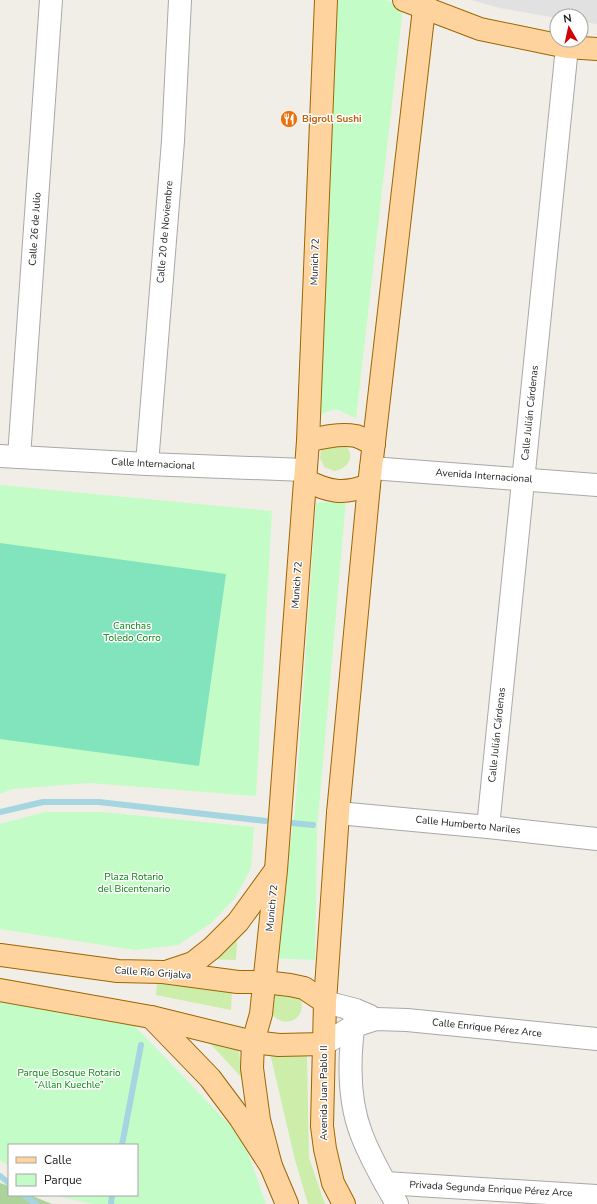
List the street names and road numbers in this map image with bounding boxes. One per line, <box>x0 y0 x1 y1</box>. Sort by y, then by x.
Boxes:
street label: Calle 20 de Noviembre <box>154 180 176 284</box>
street label: Calle 26 de Julio <box>25 191 45 266</box>
street label: Munich 72 <box>307 238 323 286</box>
street label: Calle Julián Cárdenas <box>518 365 542 461</box>
street label: Calle Internacional <box>111 455 195 473</box>
street label: Avenida Internacional <box>435 466 533 486</box>
street label: Munich 72 <box>288 561 306 609</box>
street label: Calle Julián Cárdenas <box>485 687 509 783</box>
street label: Calle Humberto Nariles <box>415 813 521 838</box>
street label: Munich 72 <box>263 884 281 932</box>
street label: Calle Río Grijalva <box>114 963 192 983</box>
street label: Calle Enrique Pérez Arce <box>431 1015 543 1041</box>
street label: Avenida Juan Pablo II <box>317 1046 331 1140</box>
street label: Privada Segunda Enrique Pérez Arce <box>409 1178 573 1200</box>

